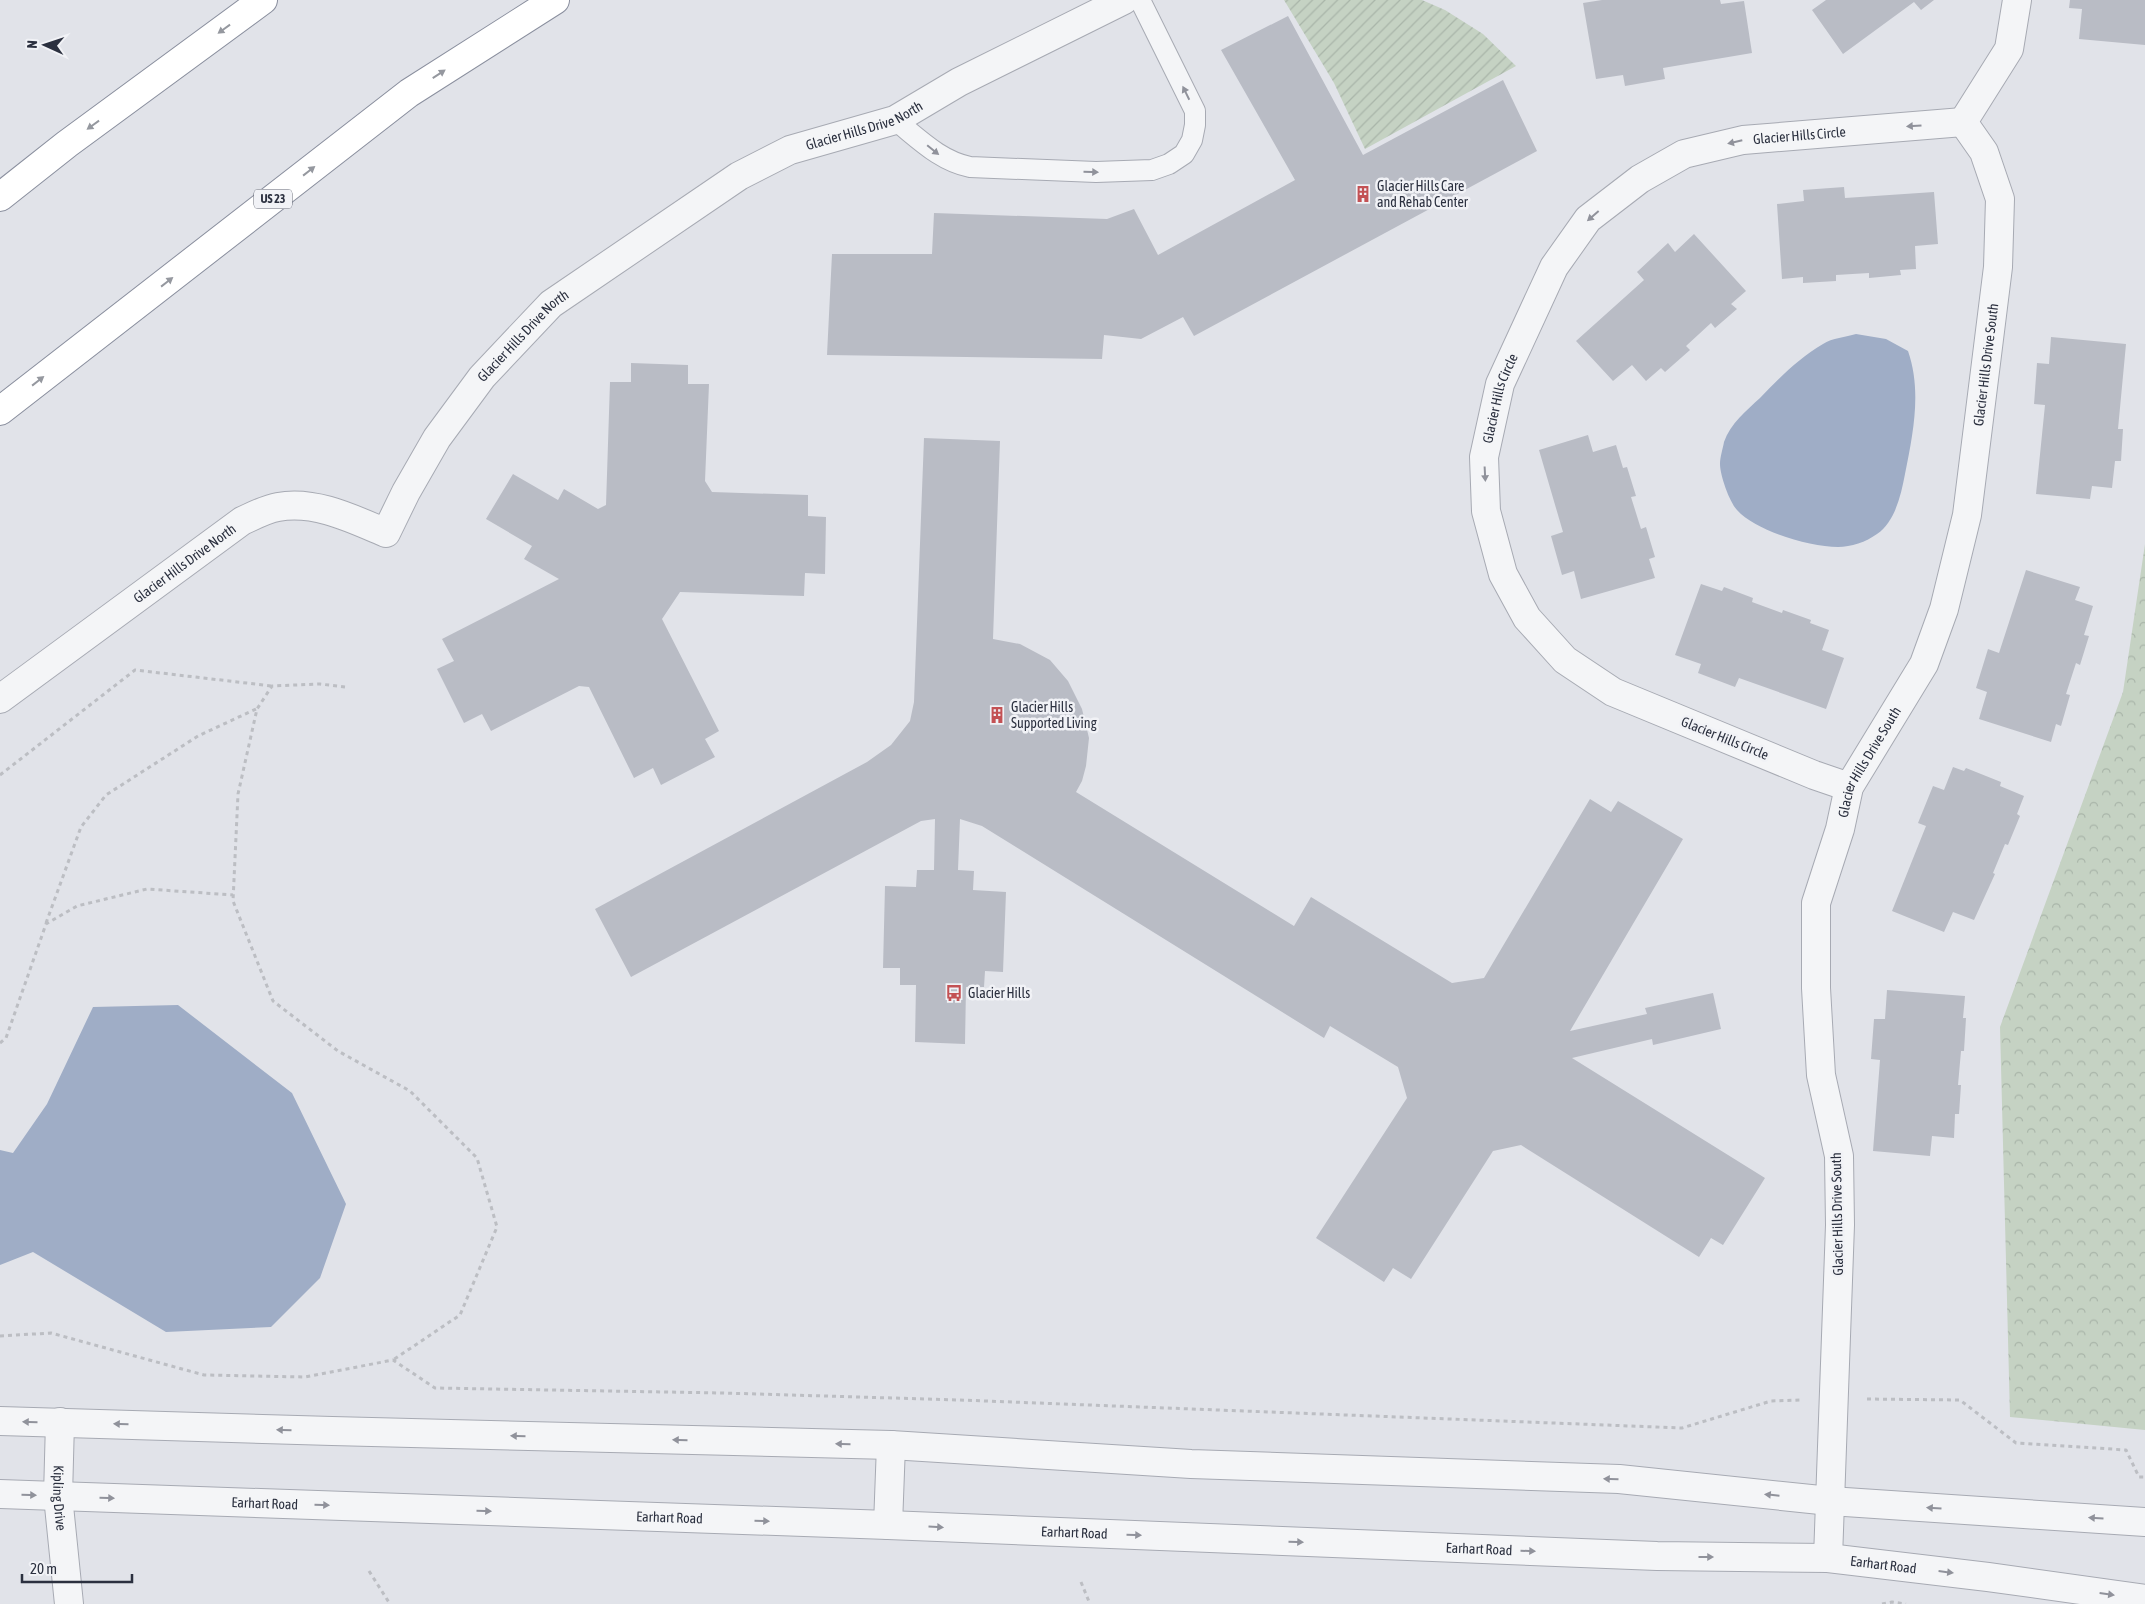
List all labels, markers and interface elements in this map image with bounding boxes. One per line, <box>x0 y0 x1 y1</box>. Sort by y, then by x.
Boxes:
north arrow <box>20 20 70 70</box>
one-way arrow <box>217 24 231 34</box>
text: N <box>24 40 40 49</box>
one-way arrow <box>432 69 446 79</box>
one-way arrow <box>1182 86 1190 100</box>
street label: Glacier Hills Drive North <box>804 98 925 153</box>
one-way arrow <box>86 120 100 130</box>
one-way arrow <box>1906 123 1922 131</box>
street label: Glacier Hills Circle <box>1752 124 1846 147</box>
one-way arrow <box>1727 138 1742 146</box>
one-way arrow <box>926 145 939 156</box>
one-way arrow <box>302 166 316 176</box>
one-way arrow <box>1083 168 1099 176</box>
place label: Glacier Hills Care and Rehab Center <box>1377 178 1469 210</box>
building icon: Glacier Hills Care and Rehab Center <box>1353 184 1373 204</box>
road number: US 23 <box>254 190 292 208</box>
one-way arrow <box>1587 210 1600 221</box>
one-way arrow <box>160 276 173 287</box>
street label: Glacier Hills Drive North <box>474 286 572 385</box>
street label: Glacier Hills Drive South <box>1970 302 2001 427</box>
street label: Glacier Hills Circle <box>1479 351 1521 445</box>
one-way arrow <box>32 376 45 387</box>
one-way arrow <box>1481 466 1489 482</box>
street label: Glacier Hills Drive North <box>130 520 239 606</box>
place label: Glacier Hills Supported Living <box>1011 699 1097 731</box>
street label: Glacier Hills Drive South <box>1835 704 1904 819</box>
building icon: Glacier Hills Supported Living <box>987 705 1007 725</box>
street label: Glacier Hills Circle <box>1679 713 1771 763</box>
bus stop icon: Glacier Hills <box>944 983 964 1003</box>
place label: Glacier Hills <box>968 985 1030 1001</box>
street label: Glacier Hills Drive South <box>1828 1152 1846 1276</box>
one-way arrow <box>22 1417 38 1425</box>
one-way arrow <box>113 1420 129 1428</box>
one-way arrow <box>275 1425 291 1433</box>
one-way arrow <box>509 1432 525 1440</box>
one-way arrow <box>672 1436 688 1444</box>
one-way arrow <box>834 1439 850 1447</box>
street label: Kipling Drive <box>50 1465 69 1531</box>
one-way arrow <box>1602 1474 1618 1482</box>
one-way arrow <box>21 1491 37 1499</box>
one-way arrow <box>1764 1491 1780 1499</box>
one-way arrow <box>99 1494 115 1502</box>
street label: Earhart Road <box>231 1494 298 1512</box>
one-way arrow <box>314 1501 330 1509</box>
one-way arrow <box>1926 1504 1942 1512</box>
one-way arrow <box>476 1507 492 1515</box>
street label: Earhart Road <box>636 1508 703 1527</box>
one-way arrow <box>2088 1514 2104 1522</box>
one-way arrow <box>755 1517 771 1525</box>
one-way arrow <box>929 1523 945 1531</box>
street label: Earhart Road <box>1041 1523 1108 1542</box>
one-way arrow <box>1126 1532 1142 1540</box>
one-way arrow <box>1288 1538 1304 1546</box>
street label: Earhart Road <box>1445 1539 1513 1558</box>
one-way arrow <box>1521 1548 1537 1556</box>
scale bar <box>22 1552 132 1584</box>
one-way arrow <box>1698 1553 1714 1561</box>
street label: Earhart Road <box>1849 1553 1917 1576</box>
text: 20 m <box>30 1560 57 1577</box>
one-way arrow <box>1938 1568 1954 1576</box>
one-way arrow <box>2099 1590 2115 1598</box>

